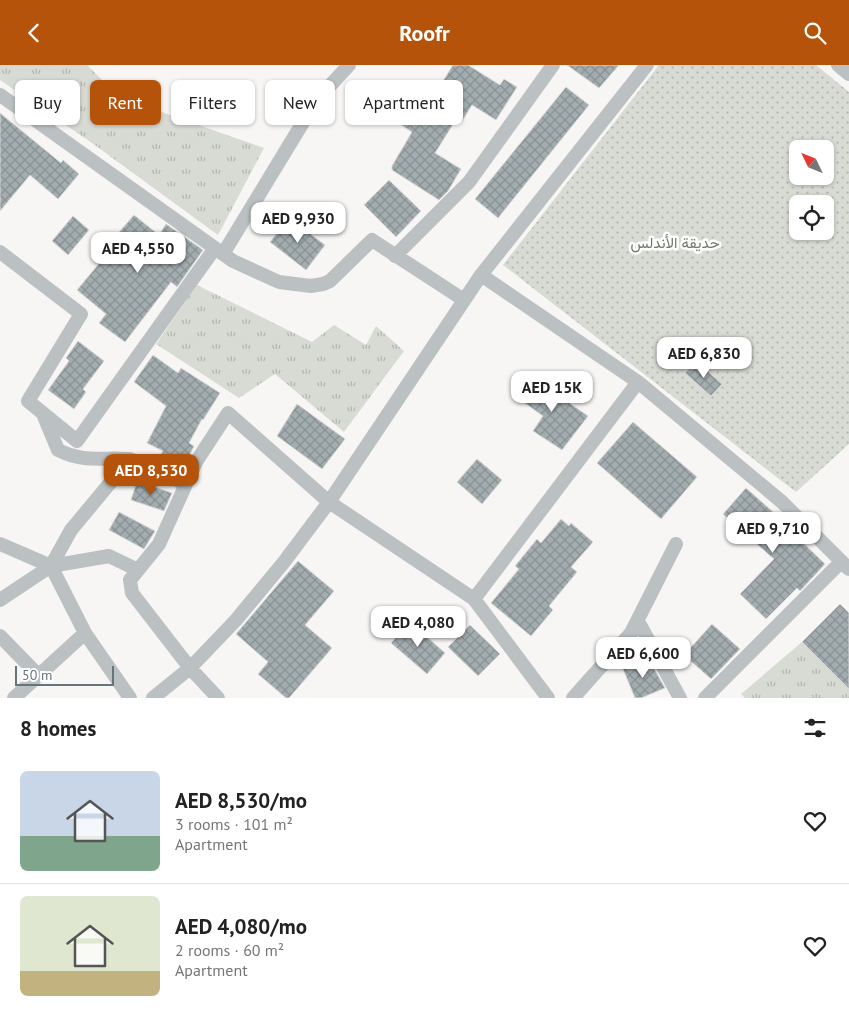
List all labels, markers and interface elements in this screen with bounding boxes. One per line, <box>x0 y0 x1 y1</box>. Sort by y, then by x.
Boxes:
icon: back <box>20 19 48 47</box>
text: Roofr <box>399 19 450 47</box>
icon: search <box>801 19 829 47</box>
chip: Buy <box>15 80 80 125</box>
chip: Rent <box>90 80 161 125</box>
chip: Filters <box>171 80 255 125</box>
chip: New <box>265 80 335 125</box>
chip: Apartment <box>345 80 463 125</box>
north arrow <box>789 140 834 185</box>
map controls <box>789 140 834 240</box>
button: locate <box>789 195 834 240</box>
pin: AED 9,930 <box>241 201 355 244</box>
text: AED 9,930 <box>262 208 334 228</box>
pin: AED 4,550 <box>81 231 195 274</box>
park label: حديقة الأندلس <box>630 233 720 253</box>
text: AED 4,550 <box>102 238 174 258</box>
pin: AED 6,830 <box>647 337 761 379</box>
text: AED 6,830 <box>668 343 740 363</box>
pin: AED 15K <box>506 371 598 413</box>
text: AED 15K <box>522 377 582 397</box>
pin: AED 8,530 <box>94 453 208 496</box>
text: AED 8,530 <box>115 460 187 480</box>
pin: AED 9,710 <box>716 511 830 554</box>
text: AED 9,710 <box>737 518 809 538</box>
pin: AED 4,080 <box>361 605 475 648</box>
text: AED 4,080 <box>382 612 454 632</box>
pin: AED 6,600 <box>586 637 700 679</box>
text: AED 6,600 <box>607 643 679 663</box>
scale bar <box>15 663 114 686</box>
text: 50 m <box>22 666 52 684</box>
icon: filters <box>801 714 829 742</box>
text: 8 homes <box>20 715 96 742</box>
text: AED 8,530/mo <box>175 787 307 814</box>
icon: home <box>60 791 120 851</box>
icon: heart <box>801 807 829 835</box>
text: 3 rooms · 101 m² <box>175 814 293 834</box>
text: Apartment <box>175 834 248 854</box>
text: AED 4,080/mo <box>175 913 307 940</box>
icon: home <box>60 916 120 976</box>
icon: heart <box>801 932 829 960</box>
text: 2 rooms · 60 m² <box>175 940 284 960</box>
text: Apartment <box>175 960 248 980</box>

